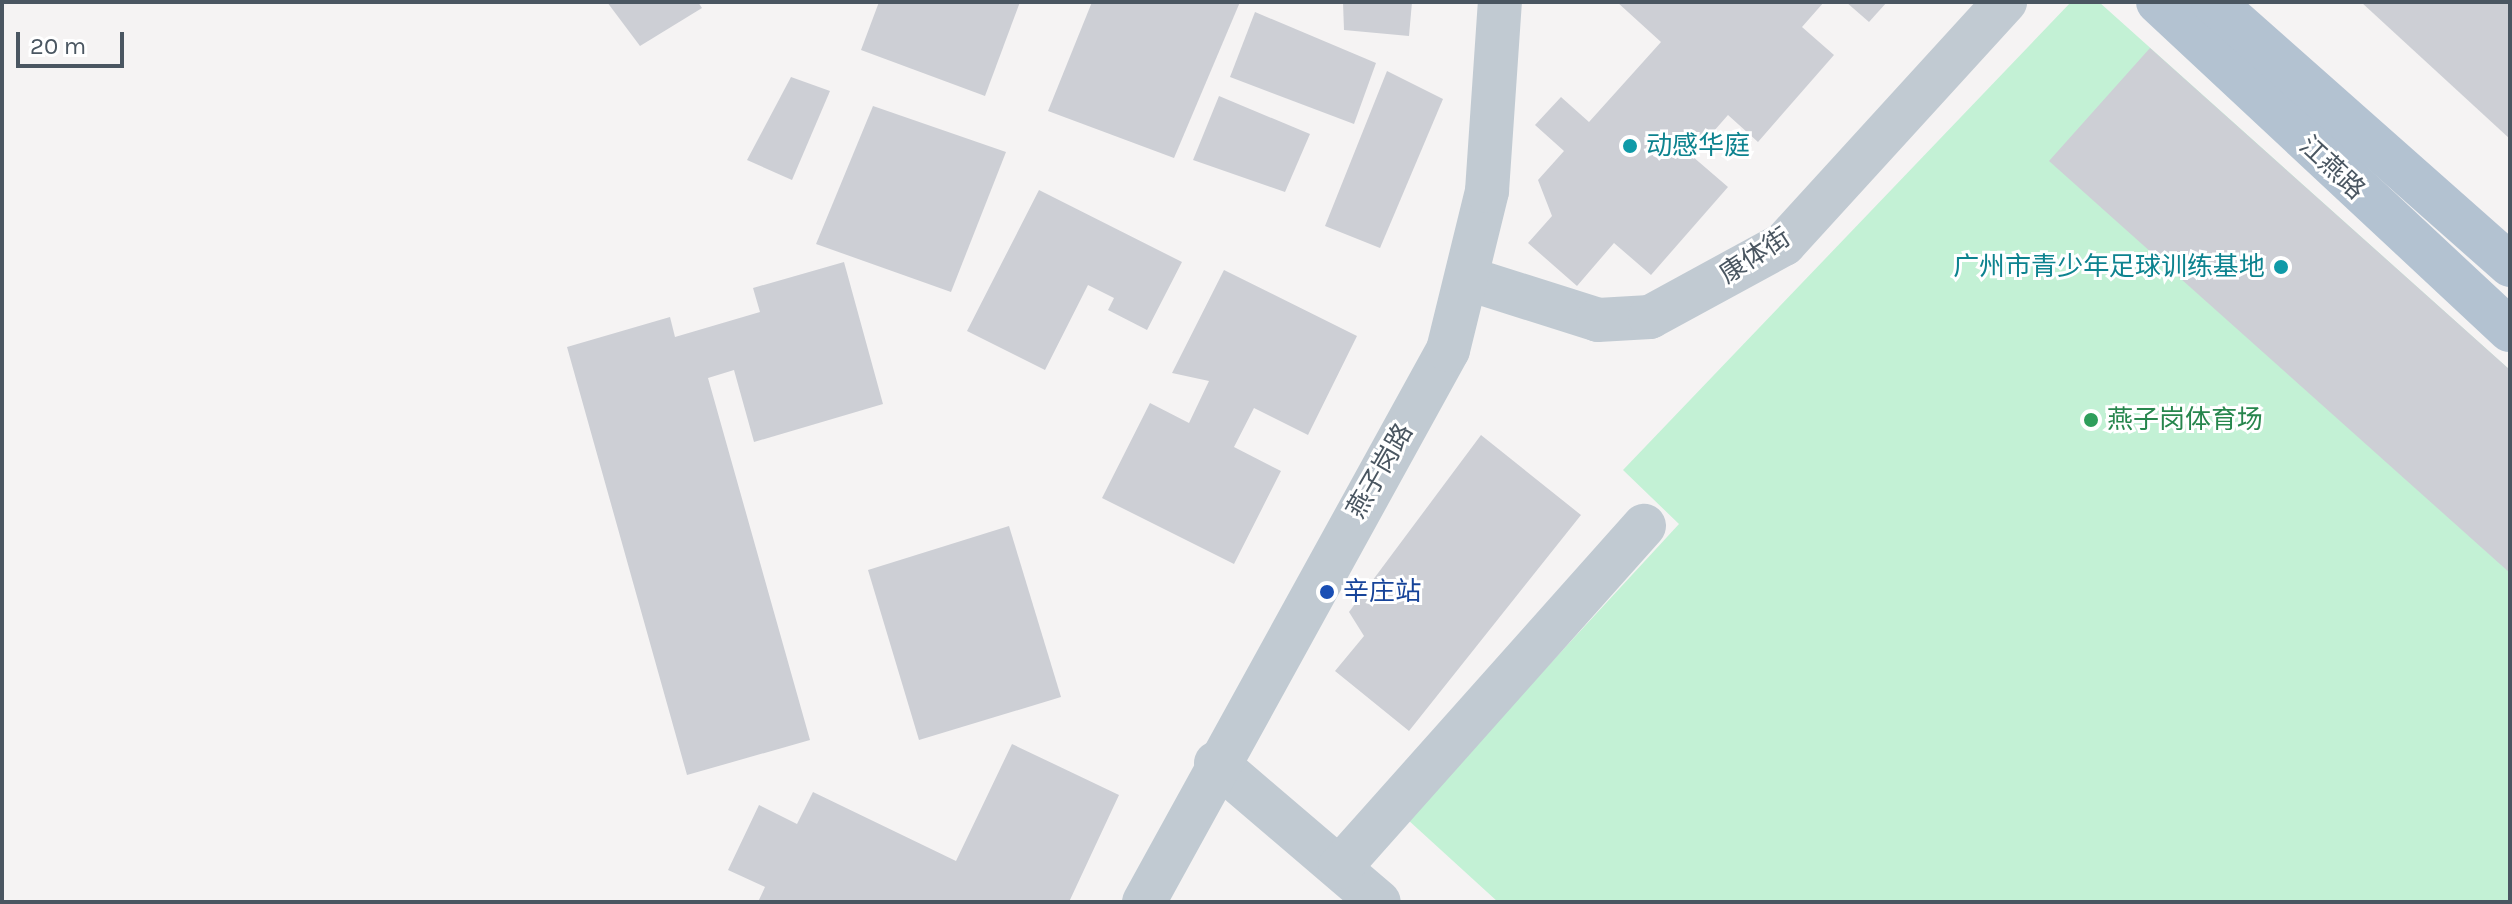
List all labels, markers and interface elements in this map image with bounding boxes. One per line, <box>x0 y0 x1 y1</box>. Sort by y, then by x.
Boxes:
scale bar <box>20 16 128 66</box>
text: 20 m <box>30 32 86 60</box>
place label: 动感华庭 <box>1646 130 1750 162</box>
street label: 江燕路 <box>2293 130 2371 206</box>
marker: 动感华庭 <box>1621 137 1639 155</box>
street label: 康体街 <box>1714 222 1796 290</box>
place label: 广州市青少年足球训练基地 <box>1953 251 2265 283</box>
marker: 广州市青少年足球训练基地 <box>2272 258 2290 276</box>
place label: 燕子岗体育场 <box>2107 404 2263 436</box>
marker: 燕子岗体育场 <box>2082 411 2100 429</box>
street label: 燕子岗路 <box>1340 418 1420 524</box>
place label: 辛庄站 <box>1343 576 1421 608</box>
marker: 辛庄站 <box>1318 583 1336 601</box>

